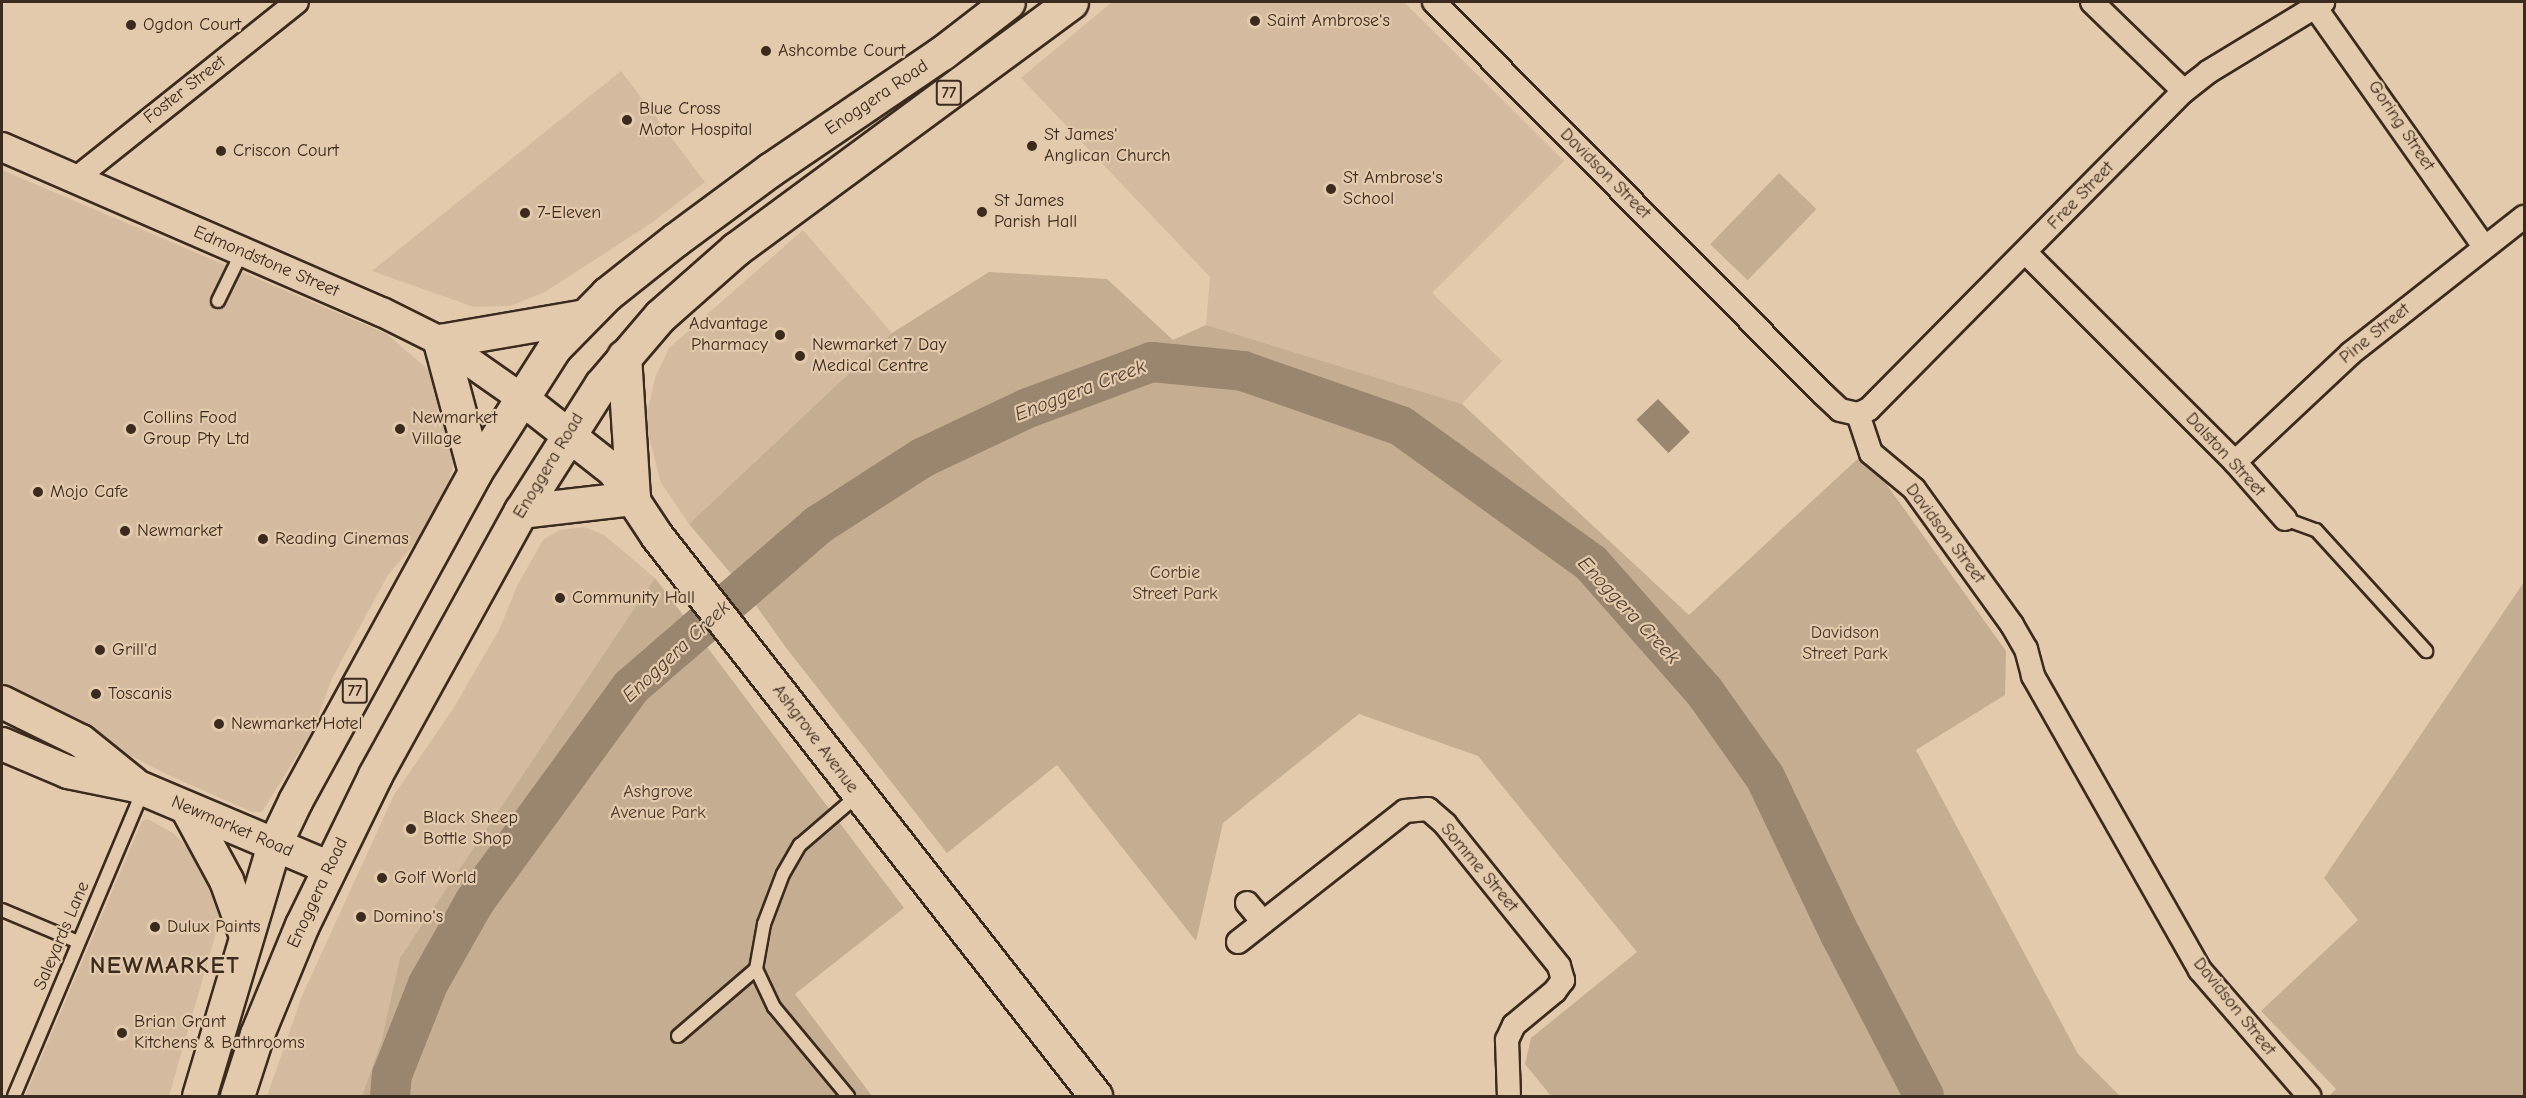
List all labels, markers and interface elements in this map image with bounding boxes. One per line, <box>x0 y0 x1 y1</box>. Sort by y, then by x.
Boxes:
place label: Saint Ambrose's <box>1267 10 1390 32</box>
place label: Ogdon Court <box>143 14 241 36</box>
marker: Saint Ambrose's <box>1248 14 1262 28</box>
marker: Ogdon Court <box>124 18 138 32</box>
place label: Ashcombe Court <box>778 40 905 62</box>
marker: Ashcombe Court <box>759 44 773 58</box>
street label: Foster Street <box>140 51 230 129</box>
street label: Enoggera Road <box>821 56 933 140</box>
street label: Goring Street <box>2363 77 2439 175</box>
road number: 77 <box>936 80 962 106</box>
place label: Blue Cross Motor Hospital <box>639 99 752 142</box>
marker: Blue Cross Motor Hospital <box>620 113 634 127</box>
street label: Davidson Street <box>1555 124 1655 224</box>
place label: St James' Anglican Church <box>1044 125 1171 168</box>
marker: St James' Anglican Church <box>1025 139 1039 153</box>
place label: Criscon Court <box>233 140 339 162</box>
marker: Criscon Court <box>214 144 228 158</box>
street label: Free Street <box>2043 157 2119 235</box>
place label: St Ambrose's School <box>1343 168 1443 210</box>
marker: St Ambrose's School <box>1324 182 1338 196</box>
place label: St James Parish Hall <box>994 191 1077 234</box>
place label: 7-Eleven <box>537 202 601 224</box>
marker: St James Parish Hall <box>975 205 989 219</box>
marker: 7-Eleven <box>518 206 532 220</box>
street label: Edmondstone Street <box>190 222 342 302</box>
street label: Pine Street <box>2335 299 2415 369</box>
place label: Advantage Pharmacy <box>689 314 768 356</box>
marker: Advantage Pharmacy <box>773 328 787 342</box>
place label: Newmarket 7 Day Medical Centre <box>812 335 947 378</box>
marker: Newmarket 7 Day Medical Centre <box>793 349 807 363</box>
water label: Enoggera Creek <box>1011 354 1149 426</box>
place label: Collins Food Group Pty Ltd <box>143 408 249 450</box>
place label: Newmarket Village <box>412 408 497 450</box>
street label: Dalston Street <box>2181 408 2269 502</box>
street label: Enoggera Road <box>509 409 589 523</box>
marker: Collins Food Group Pty Ltd <box>124 422 138 436</box>
marker: Newmarket Village <box>393 422 407 436</box>
street label: Davidson Street <box>1900 480 1990 588</box>
place label: Mojo Cafe <box>50 481 128 503</box>
marker: Mojo Cafe <box>31 485 45 499</box>
place label: Newmarket <box>137 520 222 542</box>
marker: Newmarket <box>118 524 132 538</box>
place label: Reading Cinemas <box>275 528 409 550</box>
marker: Reading Cinemas <box>256 532 270 546</box>
water label: Enoggera Creek <box>1573 551 1685 669</box>
park label: Corbie Street Park <box>1132 563 1218 606</box>
place label: Community Hall <box>572 587 695 609</box>
marker: Community Hall <box>553 591 567 605</box>
water label: Enoggera Creek <box>617 595 735 707</box>
park label: Davidson Street Park <box>1802 623 1888 666</box>
place label: Grill'd <box>112 639 157 661</box>
marker: Grill'd <box>93 643 107 657</box>
road number: 77 <box>342 678 368 704</box>
street label: Ashgrove Avenue <box>767 680 863 798</box>
place label: Toscanis <box>108 683 172 705</box>
marker: Toscanis <box>89 687 103 701</box>
place label: Newmarket Hotel <box>231 713 362 735</box>
marker: Newmarket Hotel <box>212 717 226 731</box>
park label: Ashgrove Avenue Park <box>610 782 706 824</box>
street label: Newmarket Road <box>168 792 296 862</box>
place label: Black Sheep Bottle Shop <box>423 808 518 850</box>
street label: Somme Street <box>1436 819 1522 917</box>
marker: Black Sheep Bottle Shop <box>404 822 418 836</box>
street label: Enoggera Road <box>283 834 353 952</box>
place label: Golf World <box>394 867 476 889</box>
marker: Golf World <box>375 871 389 885</box>
street label: Saleyards Lane <box>29 878 95 994</box>
place label: Domino's <box>373 906 443 928</box>
marker: Domino's <box>354 910 368 924</box>
place label: Dulux Paints <box>167 916 260 938</box>
marker: Dulux Paints <box>148 920 162 934</box>
district label: NEWMARKET <box>90 952 240 980</box>
street label: Davidson Street <box>2188 954 2280 1060</box>
place label: Brian Grant Kitchens & Bathrooms <box>134 1012 305 1054</box>
marker: Brian Grant Kitchens & Bathrooms <box>115 1026 129 1040</box>

